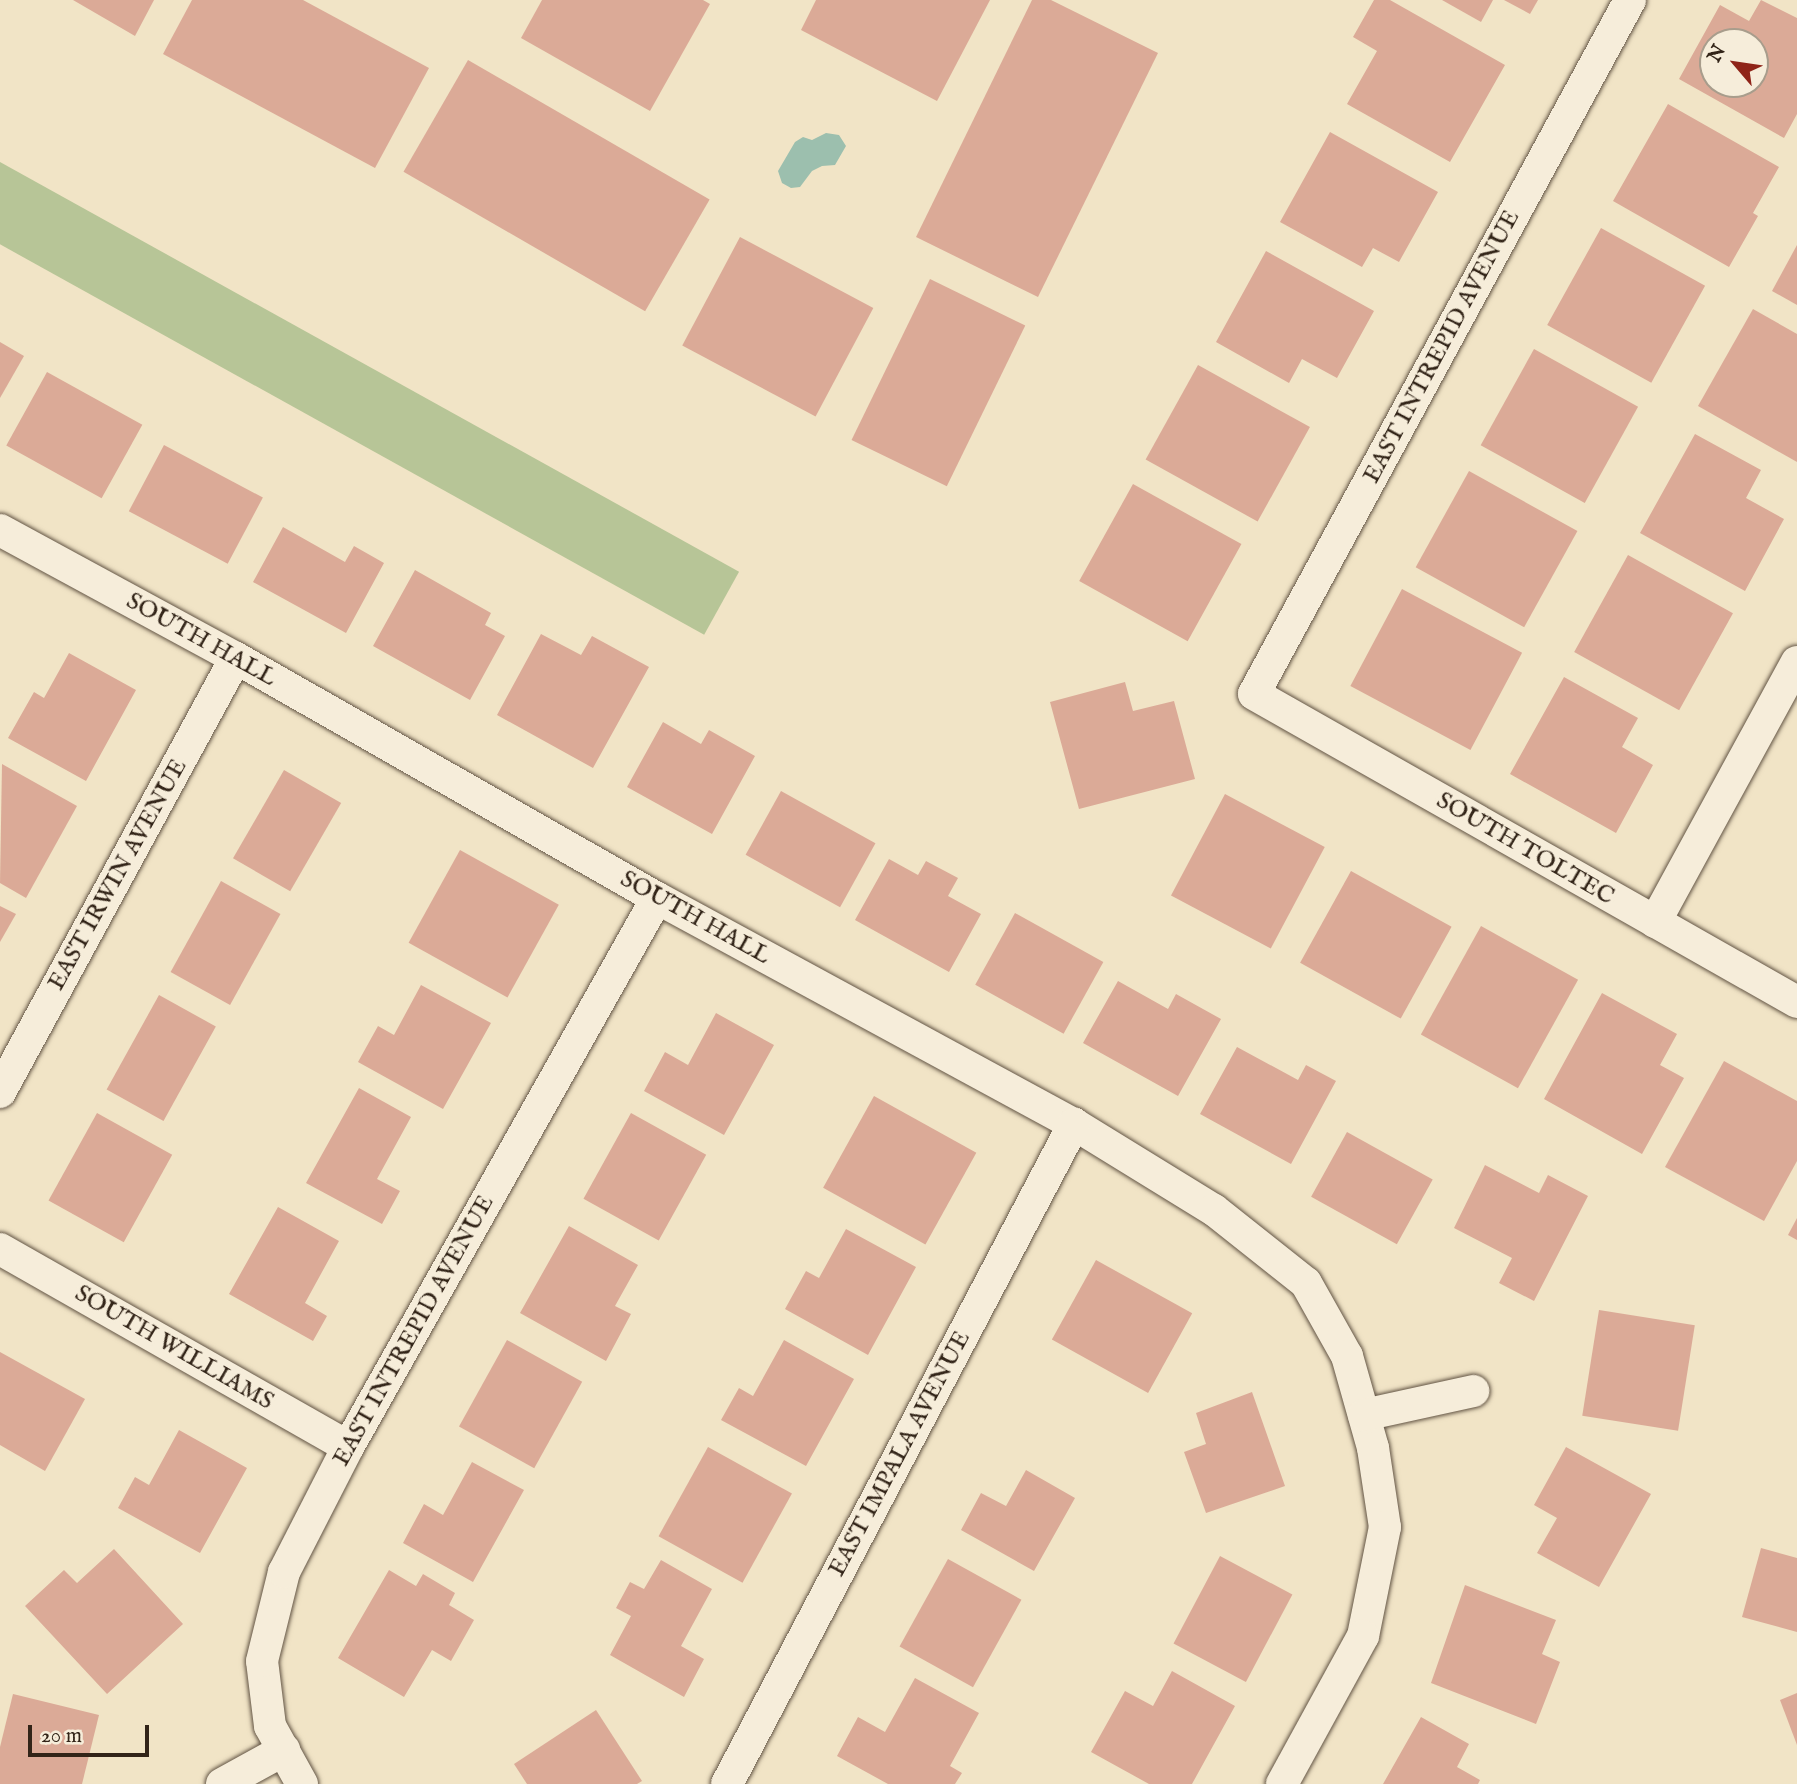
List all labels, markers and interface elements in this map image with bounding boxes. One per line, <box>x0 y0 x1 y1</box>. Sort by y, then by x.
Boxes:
north arrow <box>1699 28 1769 98</box>
text: N <box>1703 41 1732 67</box>
street label: EAST INTREPID AVENUE <box>1358 206 1526 488</box>
street label: SOUTH HALL <box>121 587 281 693</box>
street label: EAST IRWIN AVENUE <box>42 754 194 996</box>
street label: SOUTH TOLTEC <box>1431 786 1619 912</box>
street label: SOUTH HALL <box>615 865 775 971</box>
street label: EAST INTREPID AVENUE <box>327 1191 501 1471</box>
street label: SOUTH WILLIAMS <box>70 1279 278 1417</box>
street label: EAST IMPALA AVENUE <box>823 1326 977 1582</box>
scale bar <box>32 1710 152 1754</box>
text: 20 m <box>41 1723 82 1750</box>

